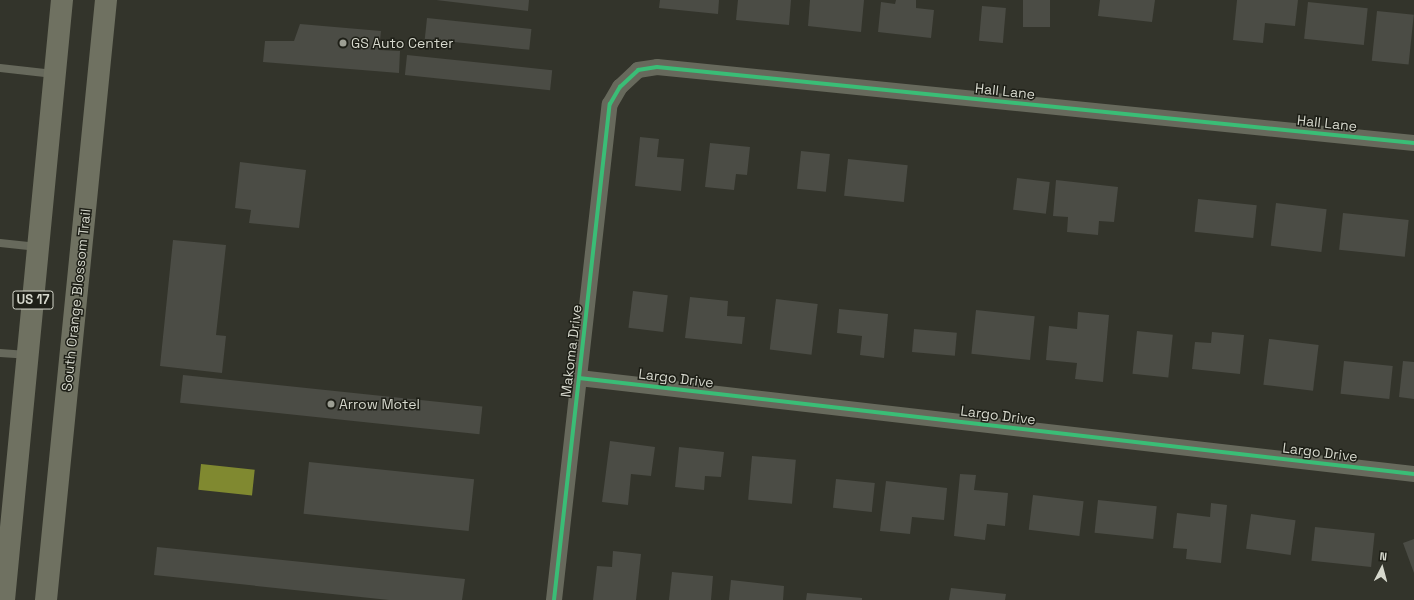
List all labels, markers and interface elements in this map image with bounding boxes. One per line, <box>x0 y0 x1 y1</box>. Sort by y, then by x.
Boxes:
place label: GS Auto Center <box>351 35 454 51</box>
marker: GS Auto Center <box>338 38 348 48</box>
street label: Hall Lane <box>974 79 1036 103</box>
street label: Hall Lane <box>1296 111 1358 135</box>
street label: South Orange Blossom Trail <box>58 208 94 392</box>
road number: US 17 <box>12 289 54 311</box>
street label: Makoma Drive <box>557 304 585 398</box>
street label: Largo Drive <box>638 365 714 391</box>
place label: Arrow Motel <box>339 396 420 412</box>
marker: Arrow Motel <box>326 399 336 409</box>
street label: Largo Drive <box>960 402 1036 428</box>
street label: Largo Drive <box>1282 439 1358 465</box>
north arrow <box>1362 548 1402 588</box>
text: N <box>1379 549 1388 563</box>

